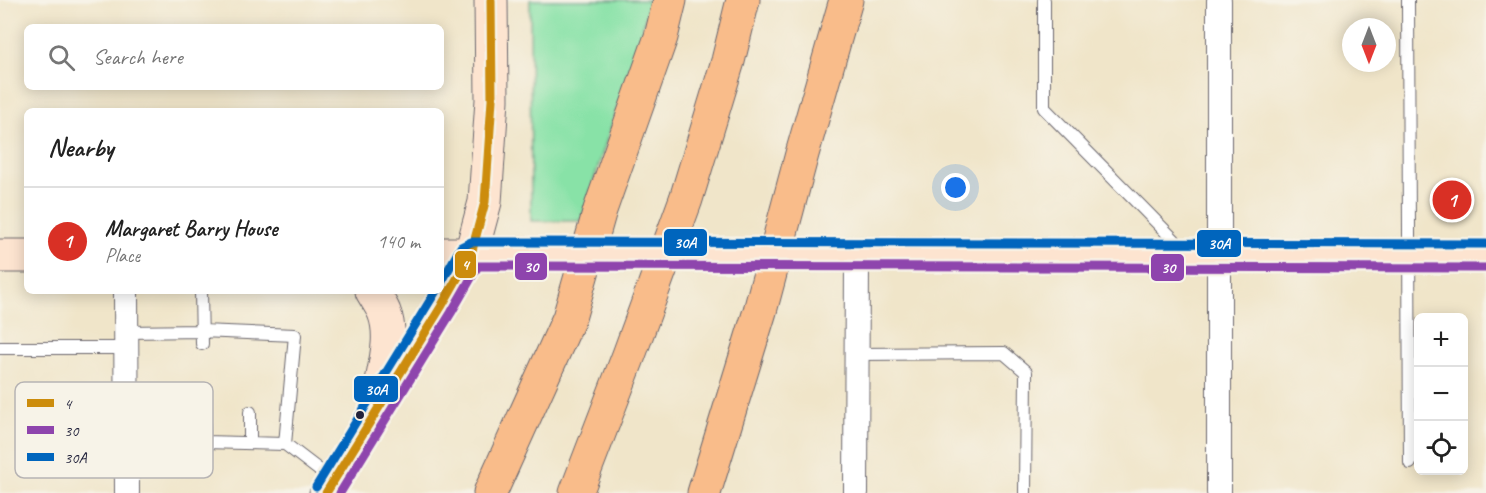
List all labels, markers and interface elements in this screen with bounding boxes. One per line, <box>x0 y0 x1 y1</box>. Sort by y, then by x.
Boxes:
north arrow <box>1342 18 1396 72</box>
search box <box>24 24 444 90</box>
icon: search <box>45 41 78 74</box>
text: Search here <box>93 43 183 71</box>
text: Nearby <box>48 131 113 164</box>
your location <box>941 173 970 202</box>
pin: 1 <box>1432 178 1472 222</box>
text: Margaret Barry House <box>105 215 277 243</box>
line badge: 30A <box>663 228 708 257</box>
text: 1 <box>63 229 72 254</box>
text: 140 m <box>377 229 420 254</box>
line badge: 30A <box>1196 229 1242 258</box>
text: 30A <box>674 233 698 253</box>
text: 30A <box>1208 234 1232 254</box>
text: Place <box>105 243 140 268</box>
line badge: 4 <box>454 250 477 279</box>
line badge: 30 <box>514 252 548 281</box>
line badge: 30 <box>1150 253 1185 282</box>
text: 4 <box>461 255 470 275</box>
text: 30 <box>524 257 540 277</box>
text: 30 <box>1161 258 1177 278</box>
map controls <box>1414 313 1468 475</box>
button: + <box>1414 313 1468 367</box>
button: − <box>1414 367 1468 421</box>
line badge: 30A <box>353 375 399 403</box>
text: 30A <box>365 380 389 400</box>
legend <box>15 382 213 478</box>
text: 4 <box>64 394 73 414</box>
unlabelled marker <box>354 409 366 421</box>
text: 30 <box>64 421 80 441</box>
button: locate <box>1414 421 1468 475</box>
text: 30A <box>64 448 87 468</box>

